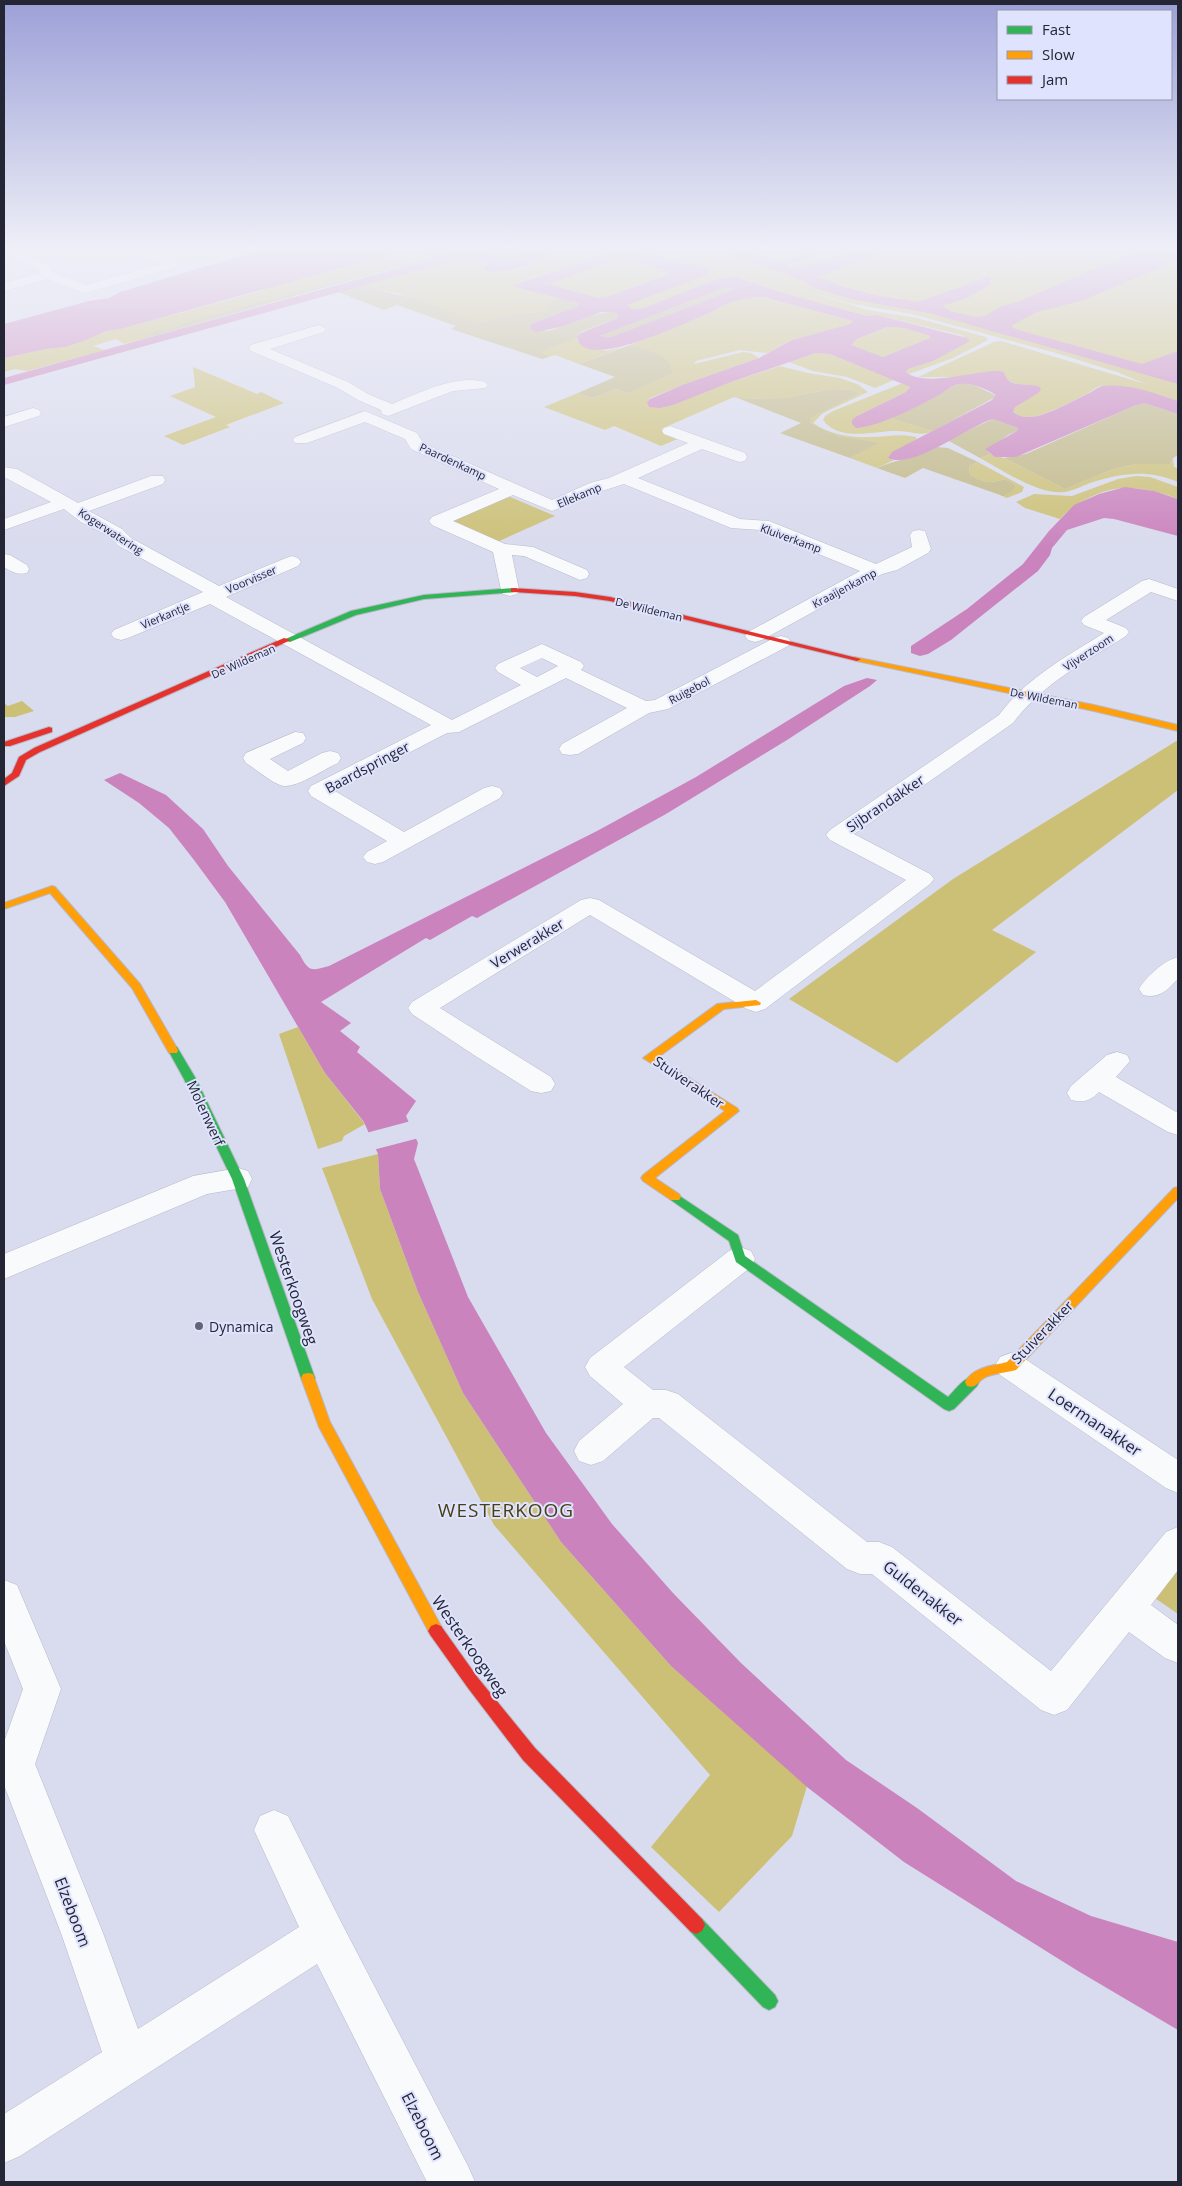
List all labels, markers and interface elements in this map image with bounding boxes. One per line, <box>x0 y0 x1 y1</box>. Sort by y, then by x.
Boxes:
legend <box>997 10 1172 100</box>
text: Fast <box>1042 19 1071 39</box>
text: Slow <box>1042 44 1075 64</box>
text: Jam <box>1040 69 1068 89</box>
street label: Paardenkamp <box>417 439 489 483</box>
street label: Ellekamp <box>555 479 604 511</box>
street label: Kogerwatering <box>76 504 146 558</box>
street label: Kluiverkamp <box>758 520 824 556</box>
street label: Voorvisser <box>223 561 279 596</box>
street label: Kraaijenkamp <box>809 565 879 611</box>
street label: De Wildeman <box>614 593 684 625</box>
street label: Vierkantje <box>138 598 192 632</box>
street label: Vijverzoom <box>1060 630 1116 674</box>
street label: De Wildeman <box>209 640 277 682</box>
street label: Ruigebol <box>666 673 712 707</box>
street label: De Wildeman <box>1009 684 1079 712</box>
street label: Baardspringer <box>321 737 413 797</box>
street label: Sijbrandakker <box>842 770 928 836</box>
street label: Verwerakker <box>487 913 567 972</box>
street label: Stuiverakker <box>650 1051 728 1113</box>
street label: Molenwerf <box>183 1077 230 1150</box>
street label: Westerkoogweg <box>264 1228 324 1348</box>
street label: Stuiverakker <box>1007 1296 1077 1368</box>
place label: Dynamica <box>209 1317 274 1336</box>
marker: Dynamica <box>193 1320 205 1332</box>
street label: Loermanakker <box>1044 1383 1146 1462</box>
district label: WESTERKOOG <box>438 1497 574 1523</box>
street label: Guldenakker <box>879 1555 968 1631</box>
street label: Westerkoogweg <box>427 1591 513 1701</box>
street label: Elzeboom <box>50 1874 96 1950</box>
street label: Elzeboom <box>397 2088 449 2164</box>

